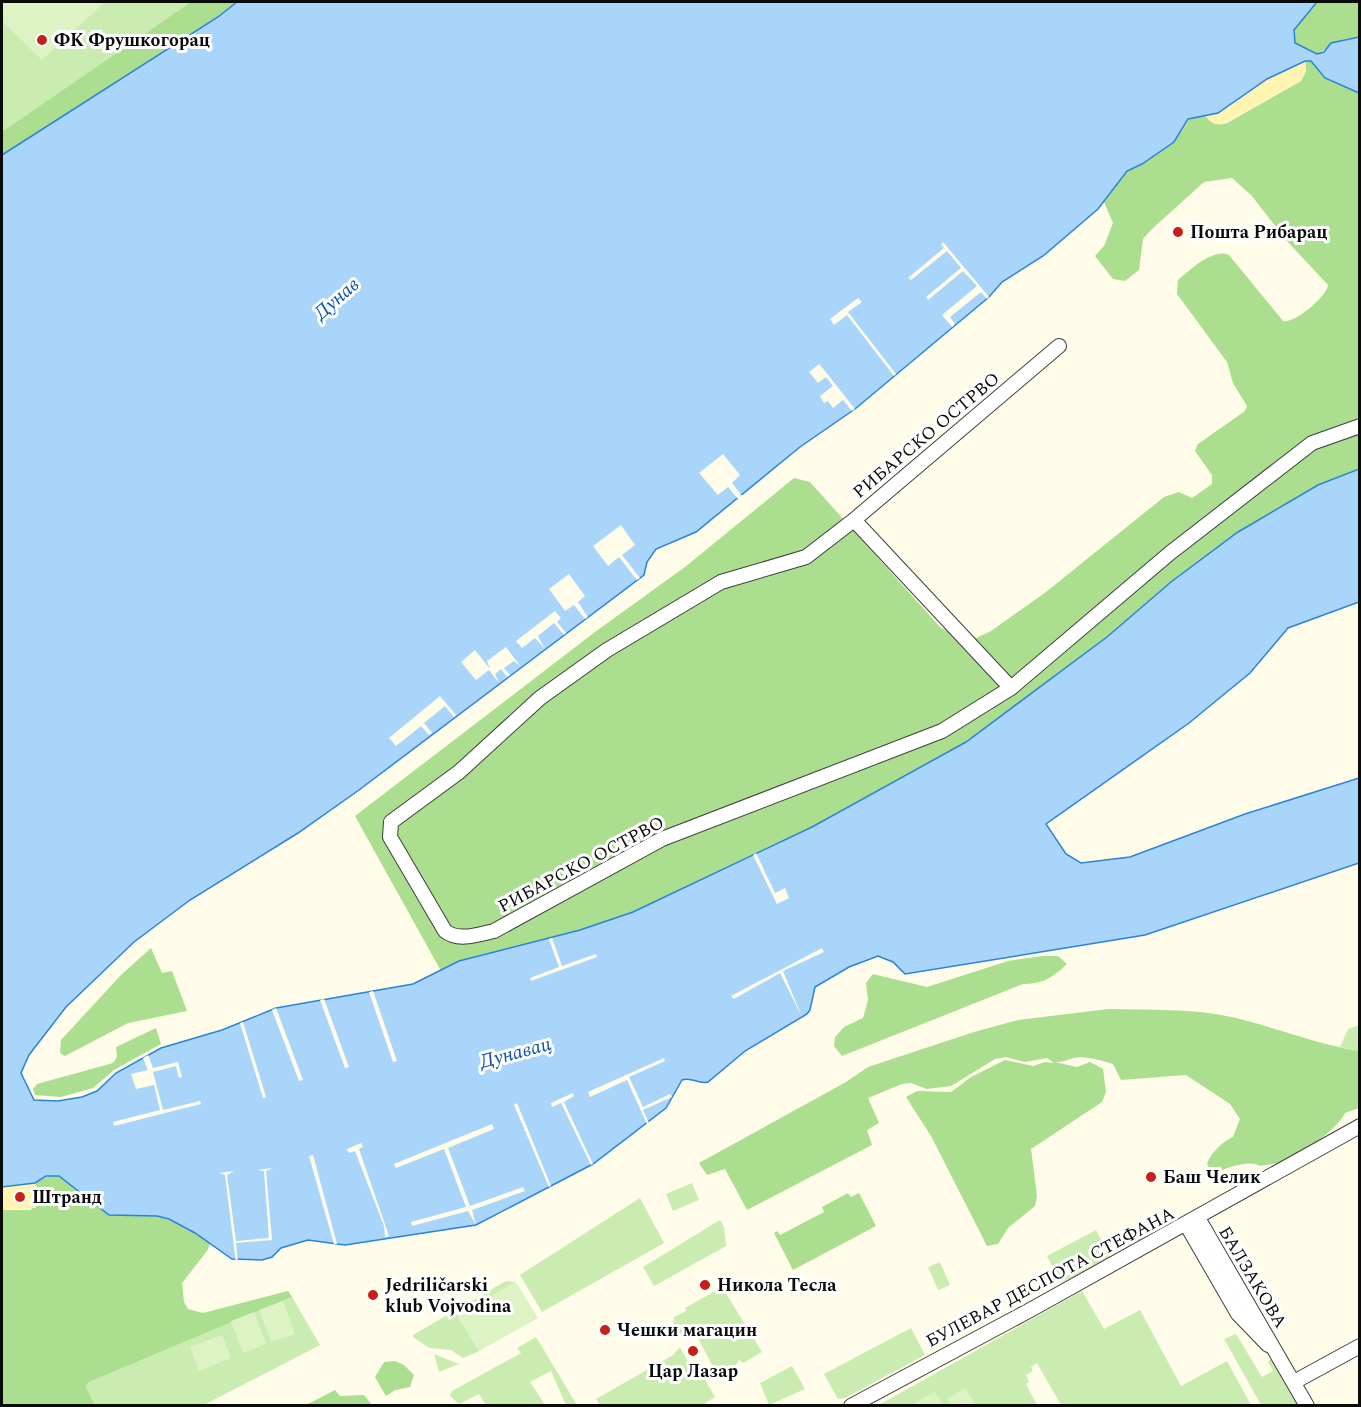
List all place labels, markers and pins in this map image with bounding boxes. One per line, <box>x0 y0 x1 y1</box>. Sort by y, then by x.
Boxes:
place label: ФК Фрушкогорац <box>54 27 210 54</box>
marker: ФК Фрушкогорац <box>35 33 49 47</box>
place label: Пошта Рибарац <box>1190 219 1327 246</box>
marker: Пошта Рибарац <box>1171 225 1185 239</box>
place label: Баш Челик <box>1163 1164 1261 1191</box>
marker: Баш Челик <box>1144 1170 1158 1184</box>
place label: Штранд <box>32 1184 102 1211</box>
marker: Штранд <box>13 1190 27 1204</box>
place label: Jedriličarski klub Vojvodina <box>385 1272 512 1320</box>
place label: Никола Тесла <box>717 1272 837 1299</box>
marker: Никола Тесла <box>698 1278 712 1292</box>
marker: Jedriličarski klub Vojvodina <box>366 1288 380 1302</box>
place label: Чешки магацин <box>617 1317 757 1344</box>
marker: Чешки магацин <box>598 1323 612 1337</box>
marker: Цар Лазар <box>686 1344 700 1358</box>
place label: Цар Лазар <box>648 1358 738 1385</box>

